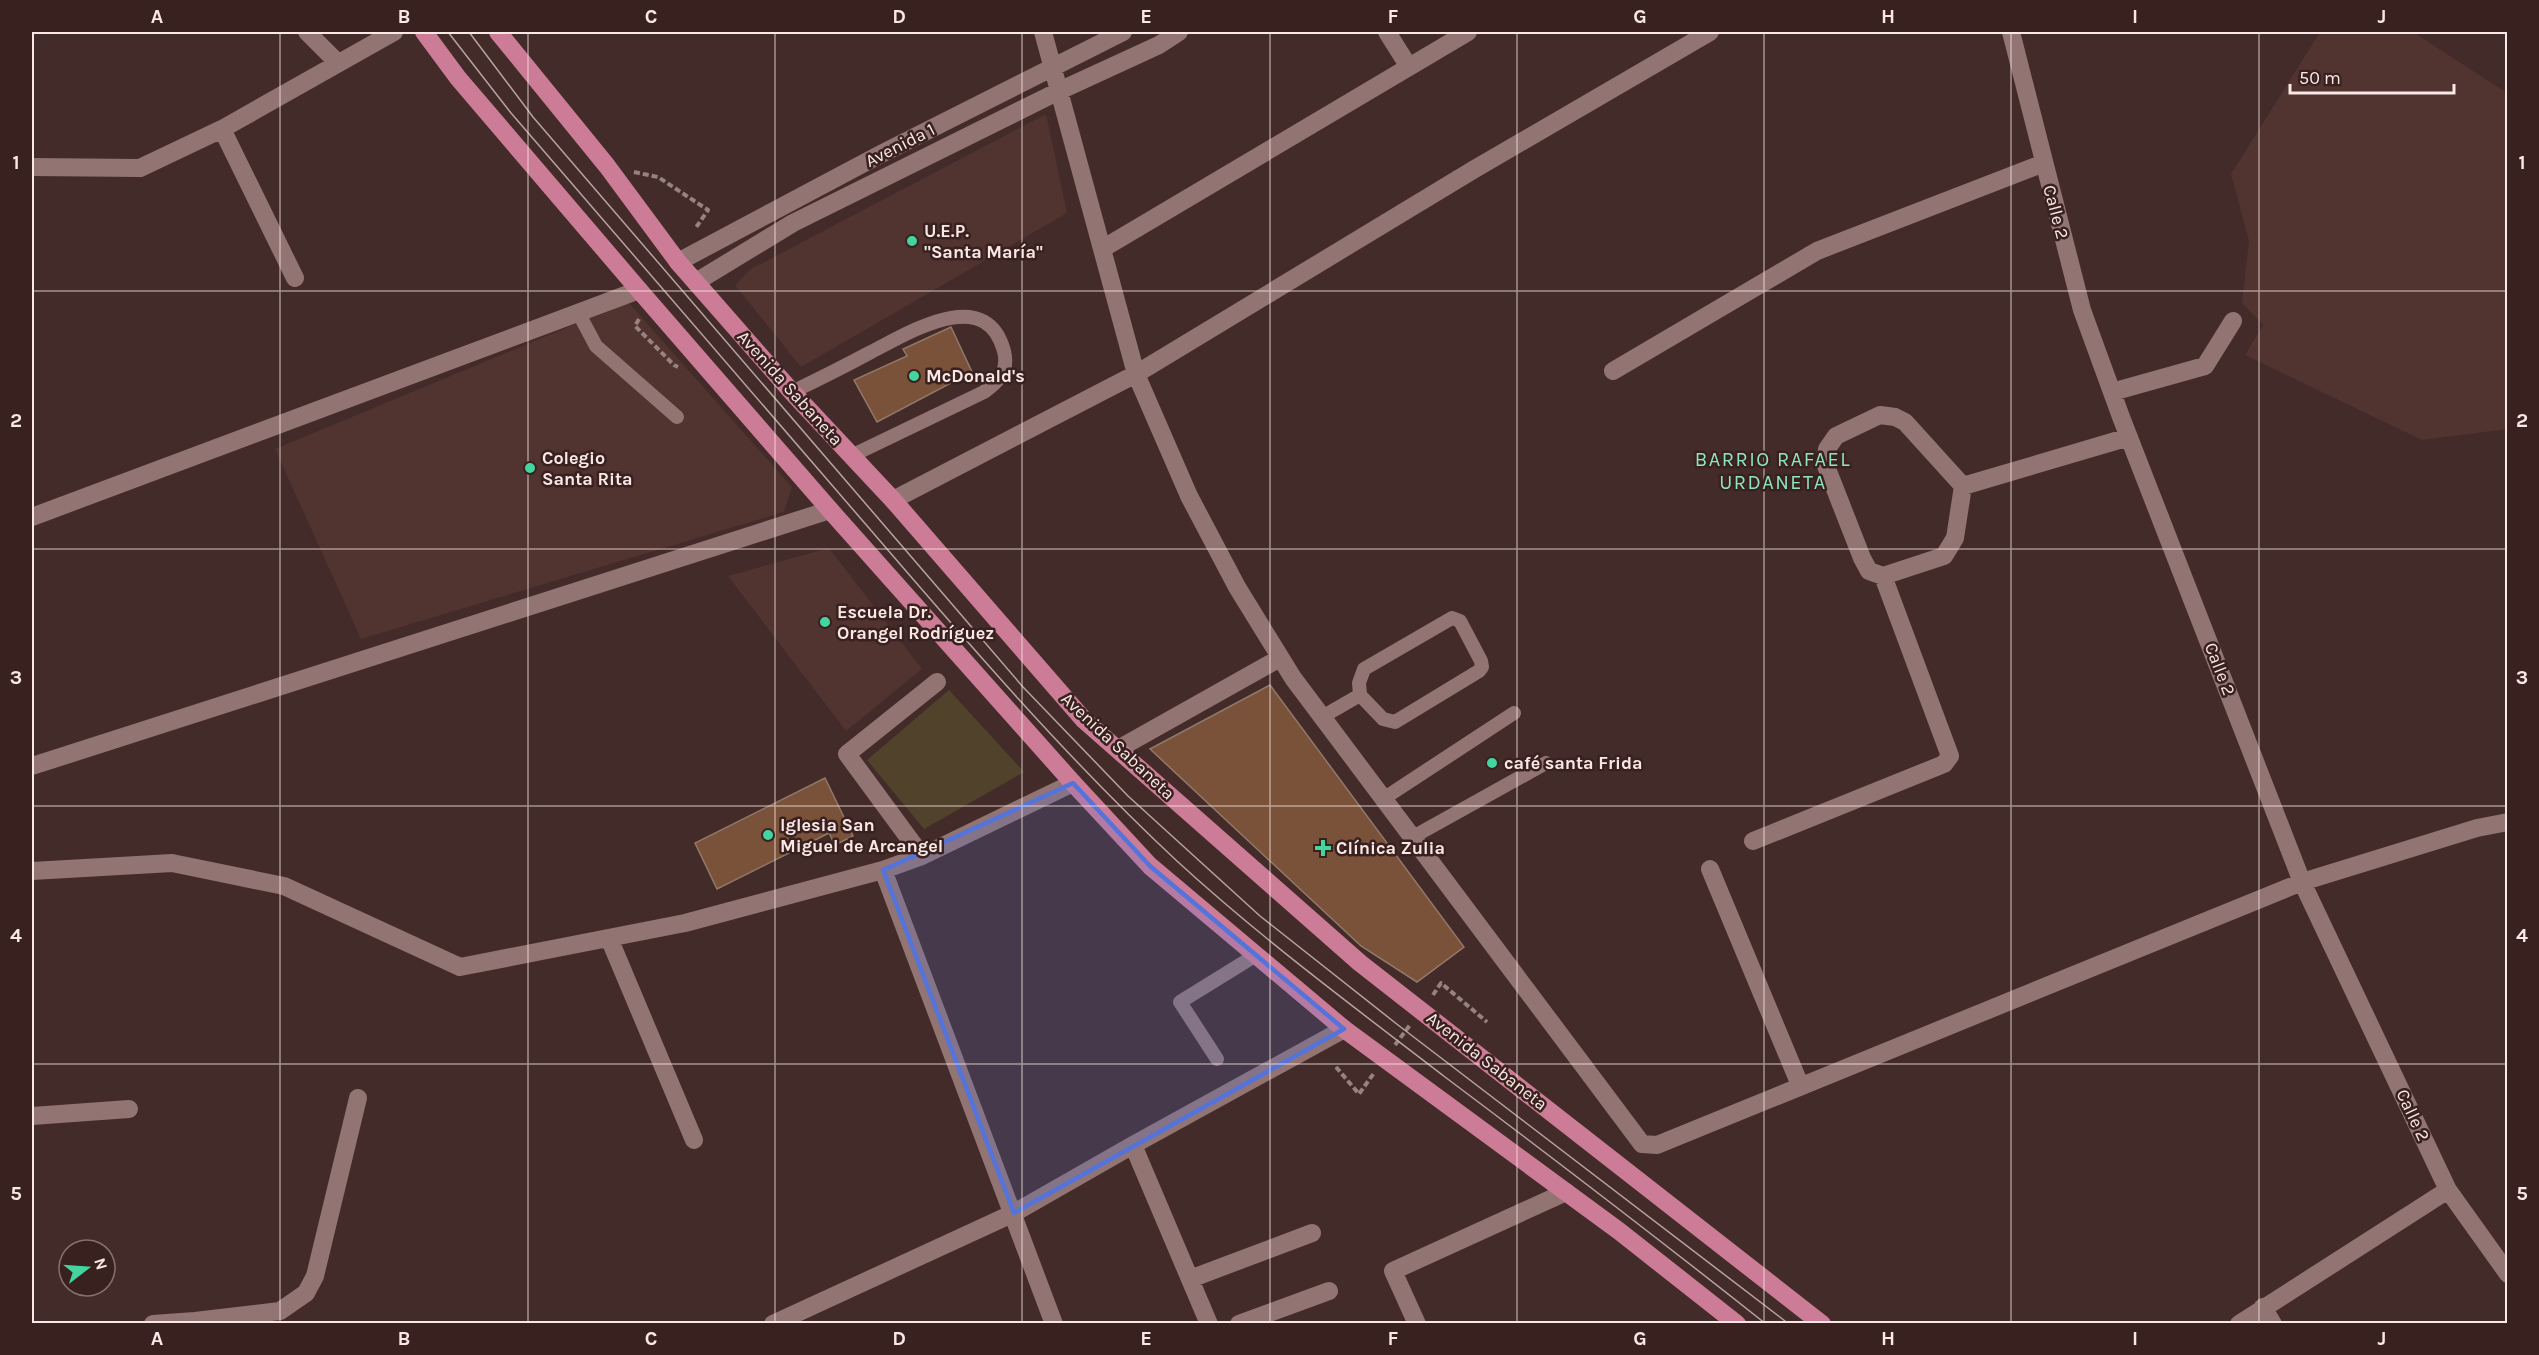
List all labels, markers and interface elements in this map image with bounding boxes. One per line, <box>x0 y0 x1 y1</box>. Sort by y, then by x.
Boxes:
text: A <box>151 5 164 28</box>
text: B <box>398 5 410 28</box>
text: C <box>645 5 657 28</box>
text: D <box>892 5 906 28</box>
text: E <box>1140 5 1152 28</box>
text: F <box>1388 5 1399 28</box>
text: G <box>1633 5 1647 28</box>
text: H <box>1881 5 1895 28</box>
text: I <box>2132 5 2138 28</box>
text: J <box>2378 5 2386 28</box>
scale bar <box>2290 57 2454 95</box>
text: 50 m <box>2299 67 2341 89</box>
street label: Avenida 1 <box>861 118 939 172</box>
text: 1 <box>12 151 20 174</box>
text: 1 <box>2518 151 2526 174</box>
street label: Calle 2 <box>2038 183 2074 241</box>
place label: U.E.P. "Santa María" <box>924 220 1043 263</box>
marker: U.E.P. "Santa María" <box>905 234 919 248</box>
street label: Avenida Sabaneta <box>732 326 848 450</box>
place label: McDonald's <box>926 365 1025 387</box>
marker: McDonald's <box>907 369 921 383</box>
text: 2 <box>10 409 22 432</box>
text: 2 <box>2516 409 2528 432</box>
place label: Colegio Santa Rita <box>542 447 633 490</box>
district label: BARRIO RAFAEL URDANETA <box>1695 448 1851 494</box>
marker: Colegio Santa Rita <box>523 461 537 475</box>
place label: Escuela Dr. Orangel Rodríguez <box>837 601 994 644</box>
marker: Escuela Dr. Orangel Rodríguez <box>818 615 832 629</box>
street label: Calle 2 <box>2200 639 2240 699</box>
text: 3 <box>10 666 22 689</box>
text: 3 <box>2516 666 2528 689</box>
street label: Avenida Sabaneta <box>1057 688 1179 804</box>
place label: café santa Frida <box>1504 752 1643 774</box>
marker: café santa Frida <box>1485 756 1499 770</box>
place label: Iglesia San Miguel de Arcangel <box>780 814 943 857</box>
marker: Iglesia San Miguel de Arcangel <box>761 828 775 842</box>
place label: Clínica Zulia <box>1336 837 1445 859</box>
marker: Clínica Zulia <box>1314 839 1332 857</box>
text: 4 <box>10 924 22 947</box>
text: 4 <box>2516 924 2528 947</box>
street label: Avenida Sabaneta <box>1422 1007 1552 1115</box>
street label: Calle 2 <box>2391 1085 2435 1145</box>
text: 5 <box>10 1182 22 1205</box>
text: 5 <box>2516 1182 2528 1205</box>
north arrow <box>57 1238 117 1298</box>
text: N <box>90 1255 112 1272</box>
text: A <box>151 1327 164 1350</box>
text: B <box>398 1327 410 1350</box>
text: C <box>645 1327 657 1350</box>
text: D <box>892 1327 906 1350</box>
text: E <box>1140 1327 1152 1350</box>
text: F <box>1388 1327 1399 1350</box>
text: G <box>1633 1327 1647 1350</box>
text: H <box>1881 1327 1895 1350</box>
text: I <box>2132 1327 2138 1350</box>
text: J <box>2378 1327 2386 1350</box>

